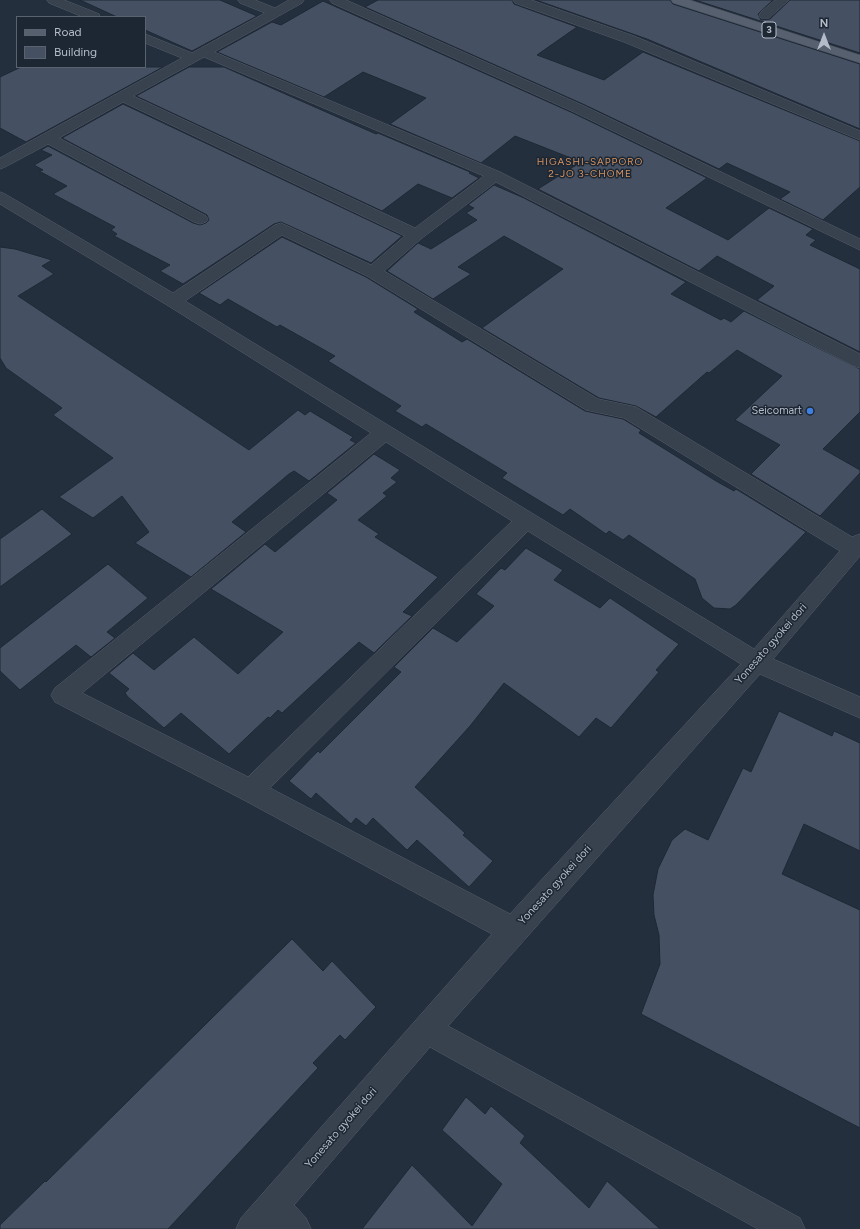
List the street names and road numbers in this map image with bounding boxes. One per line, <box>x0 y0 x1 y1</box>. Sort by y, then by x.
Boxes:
road number: 3 <box>762 22 776 38</box>
street label: Yonesato gyokei dori <box>732 601 810 687</box>
street label: Yonesato gyokei dori <box>516 842 594 928</box>
street label: Yonesato gyokei dori <box>302 1085 380 1171</box>

